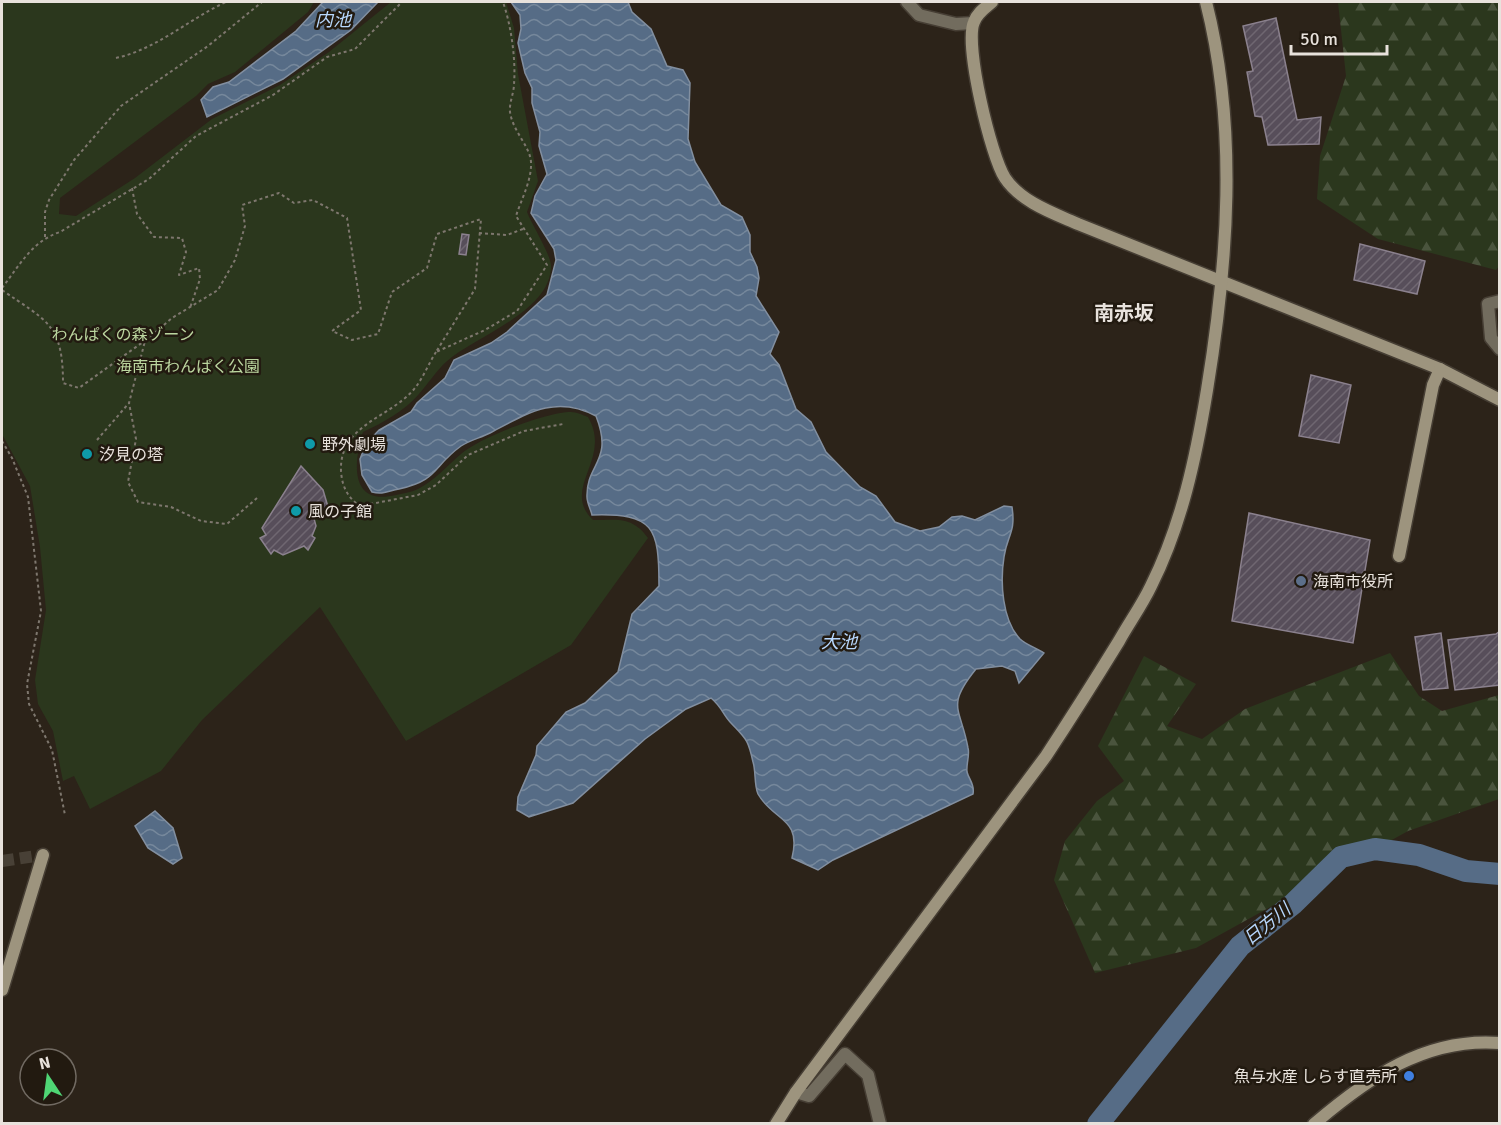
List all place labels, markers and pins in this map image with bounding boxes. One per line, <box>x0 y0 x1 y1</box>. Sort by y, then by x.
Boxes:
place label: 野外劇場 <box>322 435 386 455</box>
marker: 野外劇場 <box>303 437 317 451</box>
place label: 汐見の塔 <box>99 445 163 465</box>
marker: 汐見の塔 <box>80 447 94 461</box>
place label: 風の子館 <box>308 502 372 522</box>
marker: 風の子館 <box>289 504 303 518</box>
place label: 海南市役所 <box>1313 572 1393 592</box>
marker: 海南市役所 <box>1294 574 1308 588</box>
place label: 魚与水産 しらす直売所 <box>1234 1067 1397 1087</box>
marker: 魚与水産 しらす直売所 <box>1402 1069 1416 1083</box>

